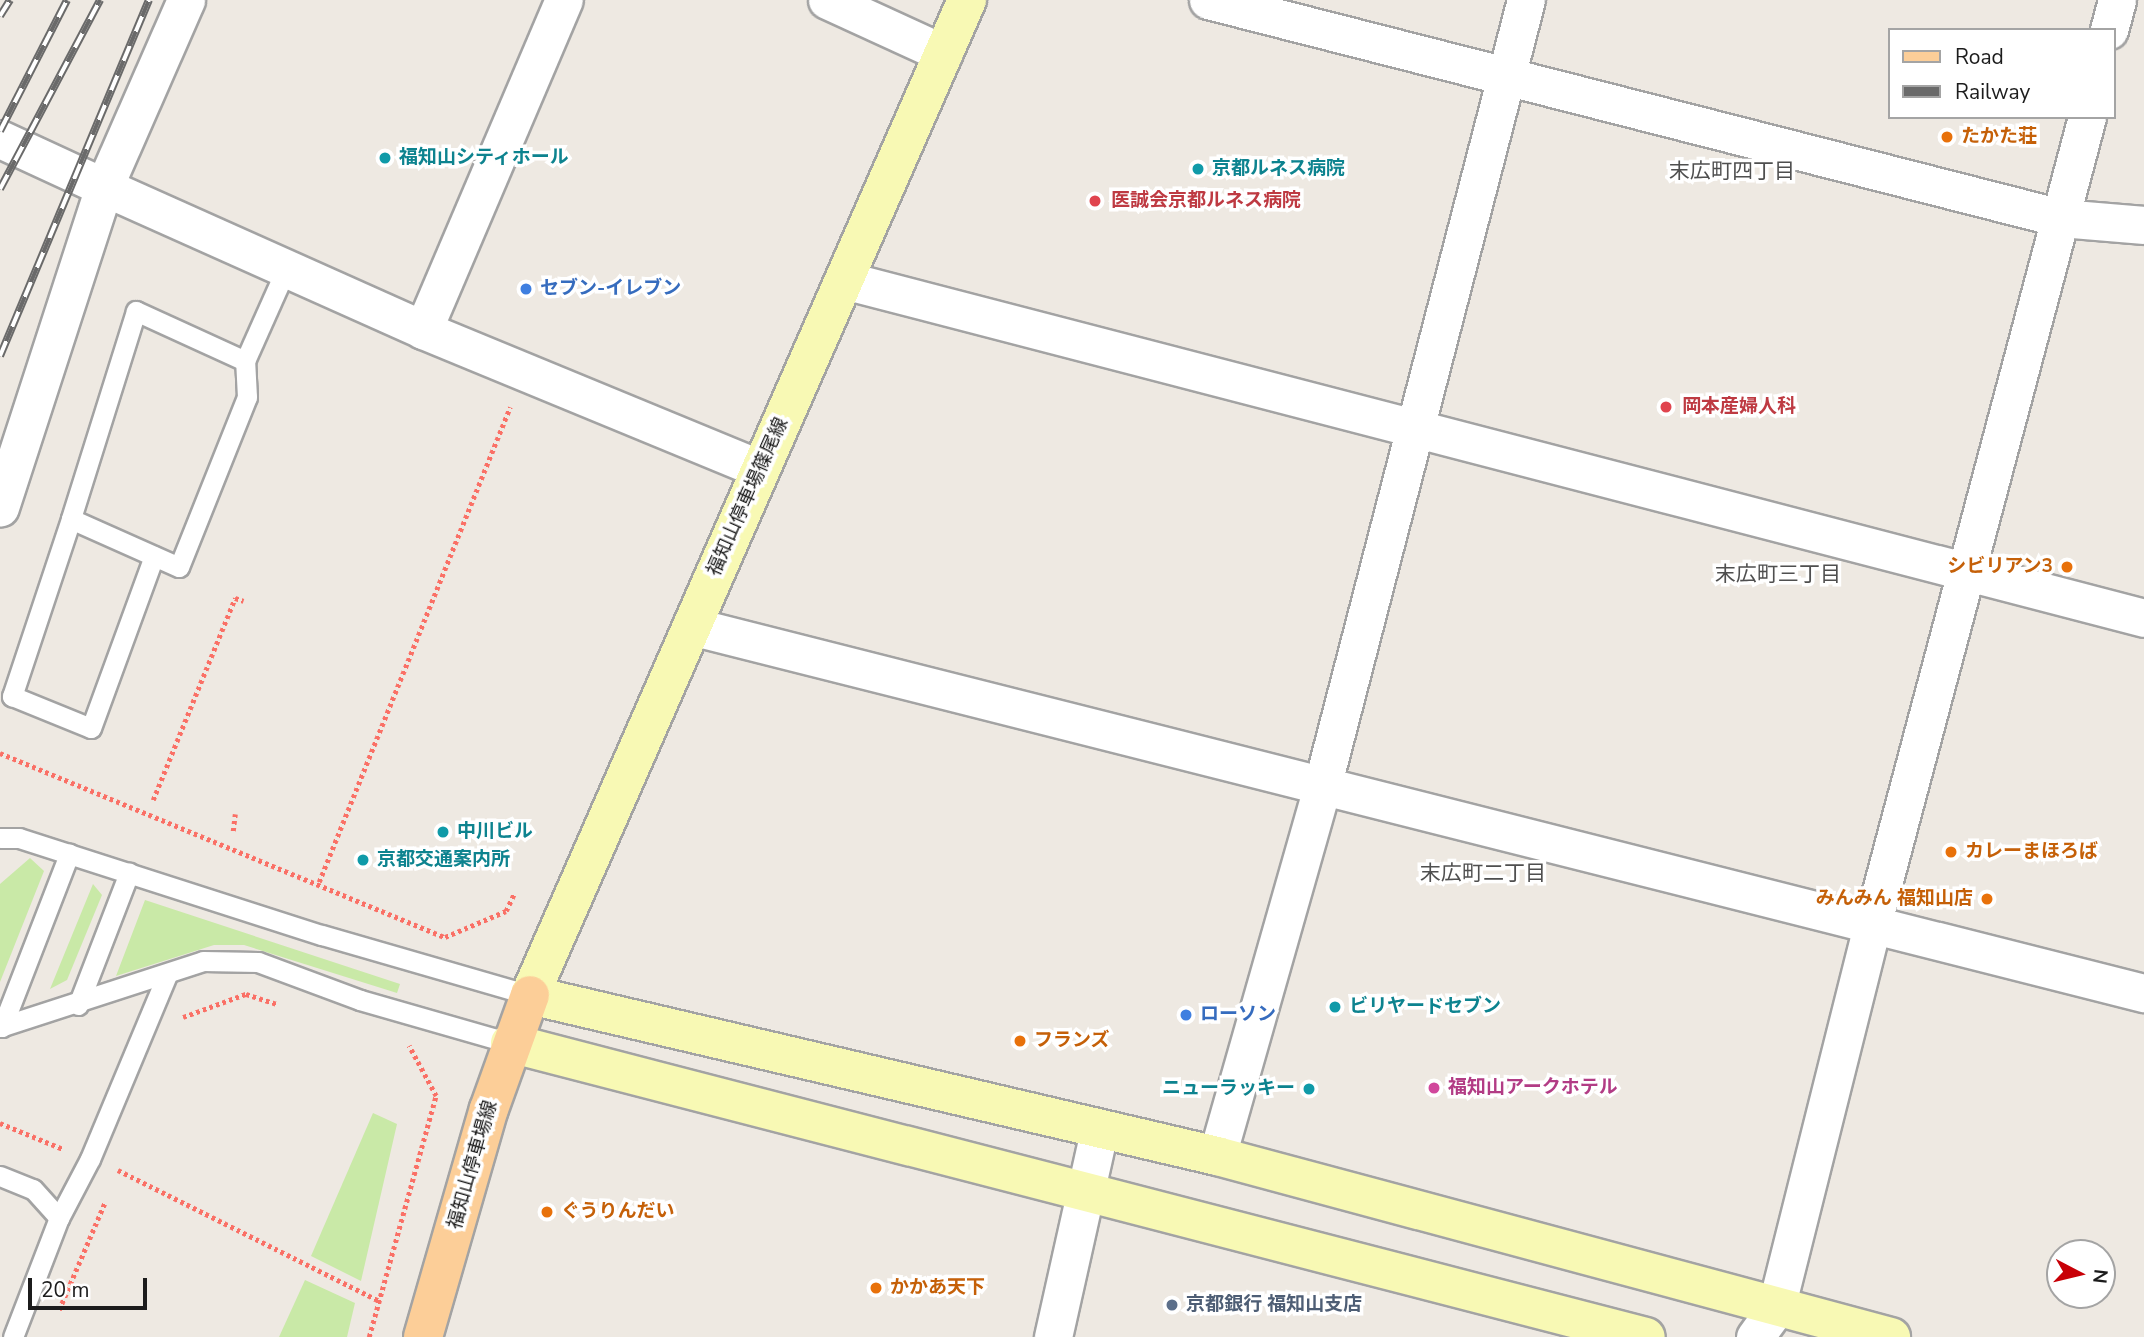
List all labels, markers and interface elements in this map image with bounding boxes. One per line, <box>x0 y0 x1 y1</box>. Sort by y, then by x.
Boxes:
legend <box>1888 28 2116 119</box>
text: Road <box>1955 43 2004 71</box>
text: Railway <box>1955 78 2030 106</box>
place label: たかた荘 <box>1961 126 2037 148</box>
marker: たかた荘 <box>1939 129 1955 145</box>
place label: 福知山シティホール <box>399 147 570 169</box>
marker: 福知山シティホール <box>377 150 393 166</box>
place label: 京都ルネス病院 <box>1212 158 1345 180</box>
district label: 末広町四丁目 <box>1669 158 1795 184</box>
marker: 京都ルネス病院 <box>1190 161 1206 177</box>
place label: 医誠会京都ルネス病院 <box>1111 190 1301 212</box>
marker: 医誠会京都ルネス病院 <box>1085 191 1105 211</box>
place label: セブン-イレブン <box>540 278 681 300</box>
marker: セブン-イレブン <box>518 281 534 297</box>
place label: 岡本産婦人科 <box>1682 396 1796 418</box>
marker: 岡本産婦人科 <box>1656 397 1676 417</box>
street label: 福知山停車場篠尾線 <box>703 414 793 580</box>
place label: シビリアン3 <box>1947 556 2053 578</box>
marker: シビリアン3 <box>2059 559 2075 575</box>
district label: 末広町三丁目 <box>1715 561 1841 587</box>
place label: 中川ビル <box>457 821 533 843</box>
marker: 中川ビル <box>435 824 451 840</box>
place label: カレーまほろば <box>1965 841 2098 863</box>
marker: カレーまほろば <box>1943 844 1959 860</box>
place label: 京都交通案内所 <box>377 849 510 871</box>
marker: 京都交通案内所 <box>355 852 371 868</box>
district label: 末広町二丁目 <box>1420 860 1546 886</box>
place label: みんみん 福知山店 <box>1816 888 1973 910</box>
marker: みんみん 福知山店 <box>1979 891 1995 907</box>
place label: ビリヤードセブン <box>1349 996 1501 1018</box>
marker: ビリヤードセブン <box>1327 999 1343 1015</box>
place label: ローソン <box>1200 1004 1276 1026</box>
marker: ローソン <box>1178 1007 1194 1023</box>
place label: フランズ <box>1034 1030 1110 1052</box>
marker: フランズ <box>1012 1033 1028 1049</box>
place label: 福知山アークホテル <box>1448 1077 1618 1099</box>
place label: ニューラッキー <box>1162 1078 1295 1100</box>
marker: 福知山アークホテル <box>1426 1080 1442 1096</box>
marker: ニューラッキー <box>1301 1081 1317 1097</box>
street label: 福知山停車場線 <box>444 1098 502 1232</box>
place label: ぐうりんだい <box>561 1201 675 1223</box>
marker: ぐうりんだい <box>539 1204 555 1220</box>
north arrow <box>2046 1239 2116 1309</box>
scale bar <box>32 1264 150 1308</box>
text: N <box>2086 1268 2114 1285</box>
text: 20 m <box>41 1276 90 1304</box>
place label: かかあ天下 <box>890 1277 985 1299</box>
marker: かかあ天下 <box>868 1280 884 1296</box>
place label: 京都銀行 福知山支店 <box>1186 1294 1362 1316</box>
marker: 京都銀行 福知山支店 <box>1164 1297 1180 1313</box>

